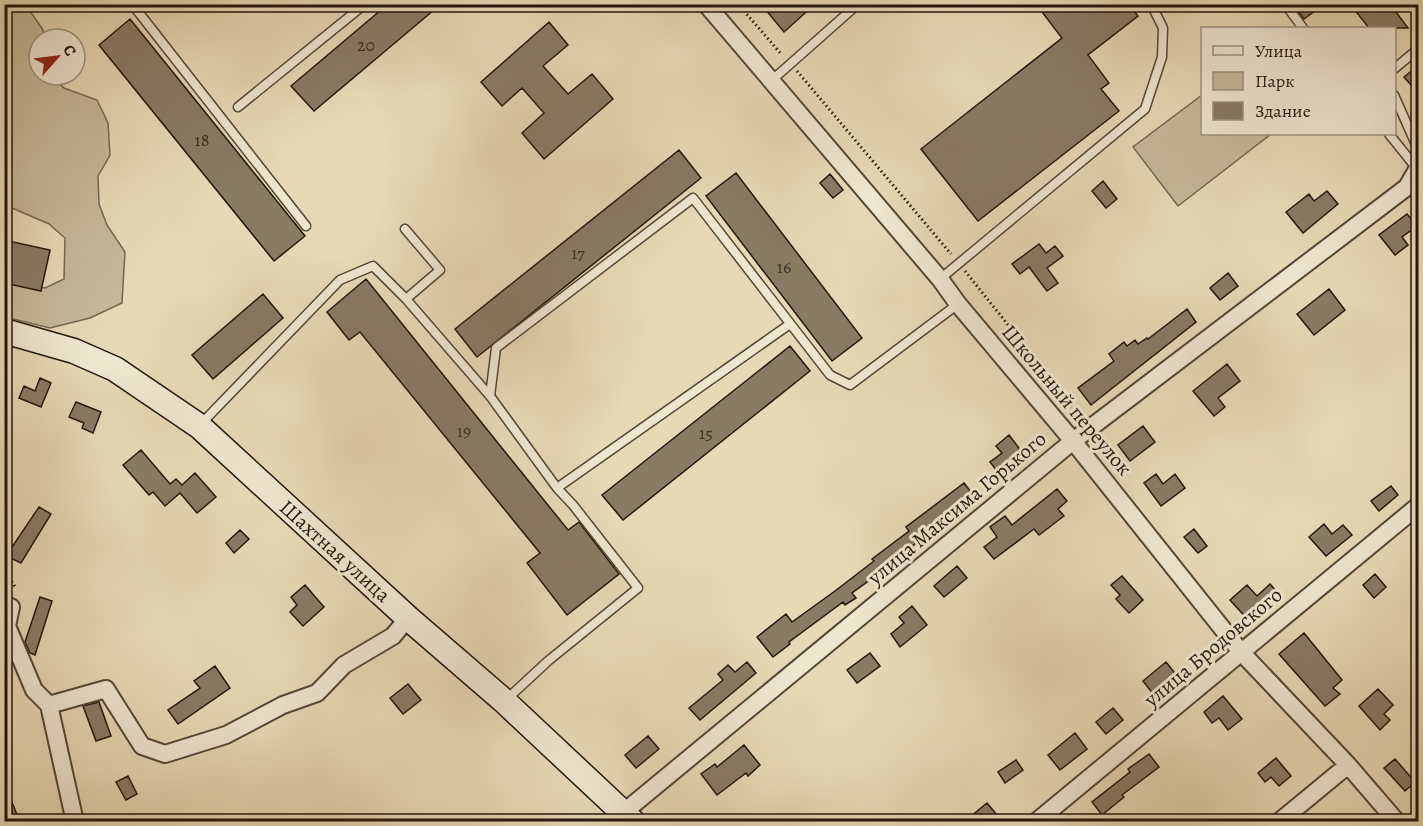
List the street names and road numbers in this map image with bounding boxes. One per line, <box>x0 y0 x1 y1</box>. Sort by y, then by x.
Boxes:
street label: Школьный переулок <box>995 319 1139 482</box>
street label: улица Максима Горького <box>861 425 1052 592</box>
street label: Шахтная улица <box>273 493 397 609</box>
street label: улица Бродовского <box>1137 581 1288 714</box>

